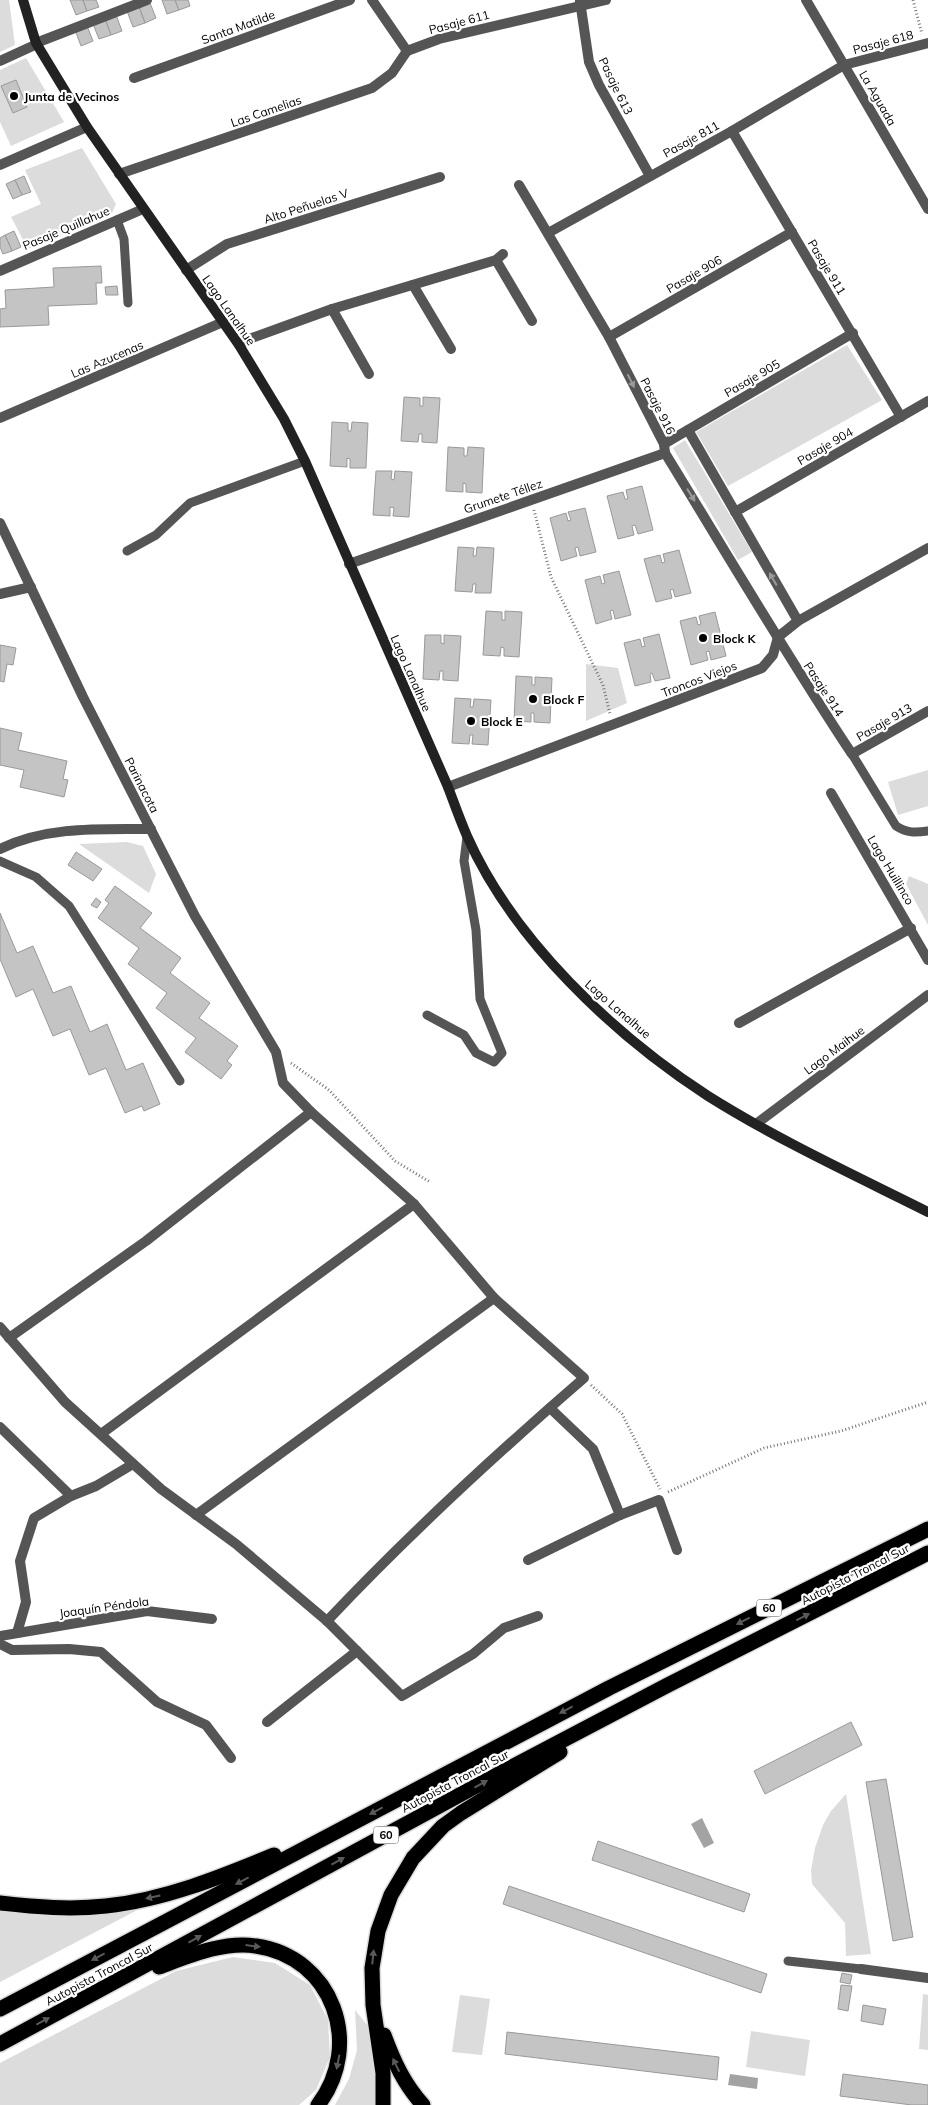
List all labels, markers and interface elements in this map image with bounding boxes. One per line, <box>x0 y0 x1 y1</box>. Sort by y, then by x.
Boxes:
street label: Santa Matilde <box>199 7 277 47</box>
street label: Pasaje 611 <box>427 7 491 37</box>
street label: Pasaje 618 <box>851 27 915 57</box>
street label: Pasaje 613 <box>596 55 636 117</box>
street label: La Aguada <box>856 68 900 128</box>
place label: Junta de Vecinos <box>24 89 119 104</box>
marker: Junta de Vecinos <box>8 90 20 102</box>
street label: Las Camelias <box>229 92 303 130</box>
street label: Pasaje 811 <box>660 117 722 161</box>
street label: Alto Peñuelas V <box>262 185 351 227</box>
street label: Pasaje Quillahue <box>20 203 112 253</box>
street label: Pasaje 911 <box>805 237 849 297</box>
street label: Pasaje 906 <box>663 252 725 296</box>
street label: Lago Lanalhue <box>199 272 259 348</box>
street label: Las Azucenas <box>68 337 146 381</box>
street label: Pasaje 905 <box>721 356 783 400</box>
one-way arrow <box>627 373 635 388</box>
street label: Pasaje 916 <box>637 375 679 437</box>
street label: Pasaje 904 <box>794 424 856 468</box>
street label: Grumete Téllez <box>462 476 544 516</box>
one-way arrow <box>686 488 696 501</box>
one-way arrow <box>769 573 778 586</box>
place label: Block K <box>713 631 756 646</box>
street label: Lago Lanalhue <box>387 632 435 714</box>
marker: Block K <box>697 632 709 644</box>
street label: Troncos Viejos <box>659 658 739 700</box>
street label: Pasaje 914 <box>801 659 847 719</box>
place label: Block F <box>543 692 584 707</box>
marker: Block F <box>527 693 539 705</box>
street label: Pasaje 913 <box>853 700 915 744</box>
place label: Block E <box>481 714 523 729</box>
marker: Block E <box>465 715 477 727</box>
street label: Parinacota <box>122 755 162 815</box>
street label: Lago Huillinco <box>864 833 918 908</box>
street label: Lago Lanalhue <box>582 976 654 1042</box>
street label: Lago Maihue <box>801 1022 867 1078</box>
street label: Autopista Troncal Sur <box>798 1540 912 1608</box>
street label: Joaquín Péndola <box>58 1593 150 1621</box>
road number: 60 <box>756 1600 782 1616</box>
one-way arrow <box>796 1613 810 1621</box>
one-way arrow <box>736 1617 751 1625</box>
one-way arrow <box>559 1706 574 1714</box>
street label: Autopista Troncal Sur <box>399 1746 512 1816</box>
one-way arrow <box>474 1779 488 1788</box>
one-way arrow <box>369 1807 383 1815</box>
road number: 60 <box>374 1826 398 1844</box>
one-way arrow <box>331 1857 346 1865</box>
one-way arrow <box>235 1877 249 1886</box>
one-way arrow <box>146 1893 161 1901</box>
one-way arrow <box>188 1935 203 1943</box>
street label: Autopista Troncal Sur <box>43 1939 156 2009</box>
one-way arrow <box>245 1942 261 1950</box>
one-way arrow <box>369 1948 377 1964</box>
one-way arrow <box>91 1953 106 1961</box>
one-way arrow <box>36 2017 50 2025</box>
one-way arrow <box>333 2055 341 2071</box>
one-way arrow <box>392 2058 400 2072</box>

